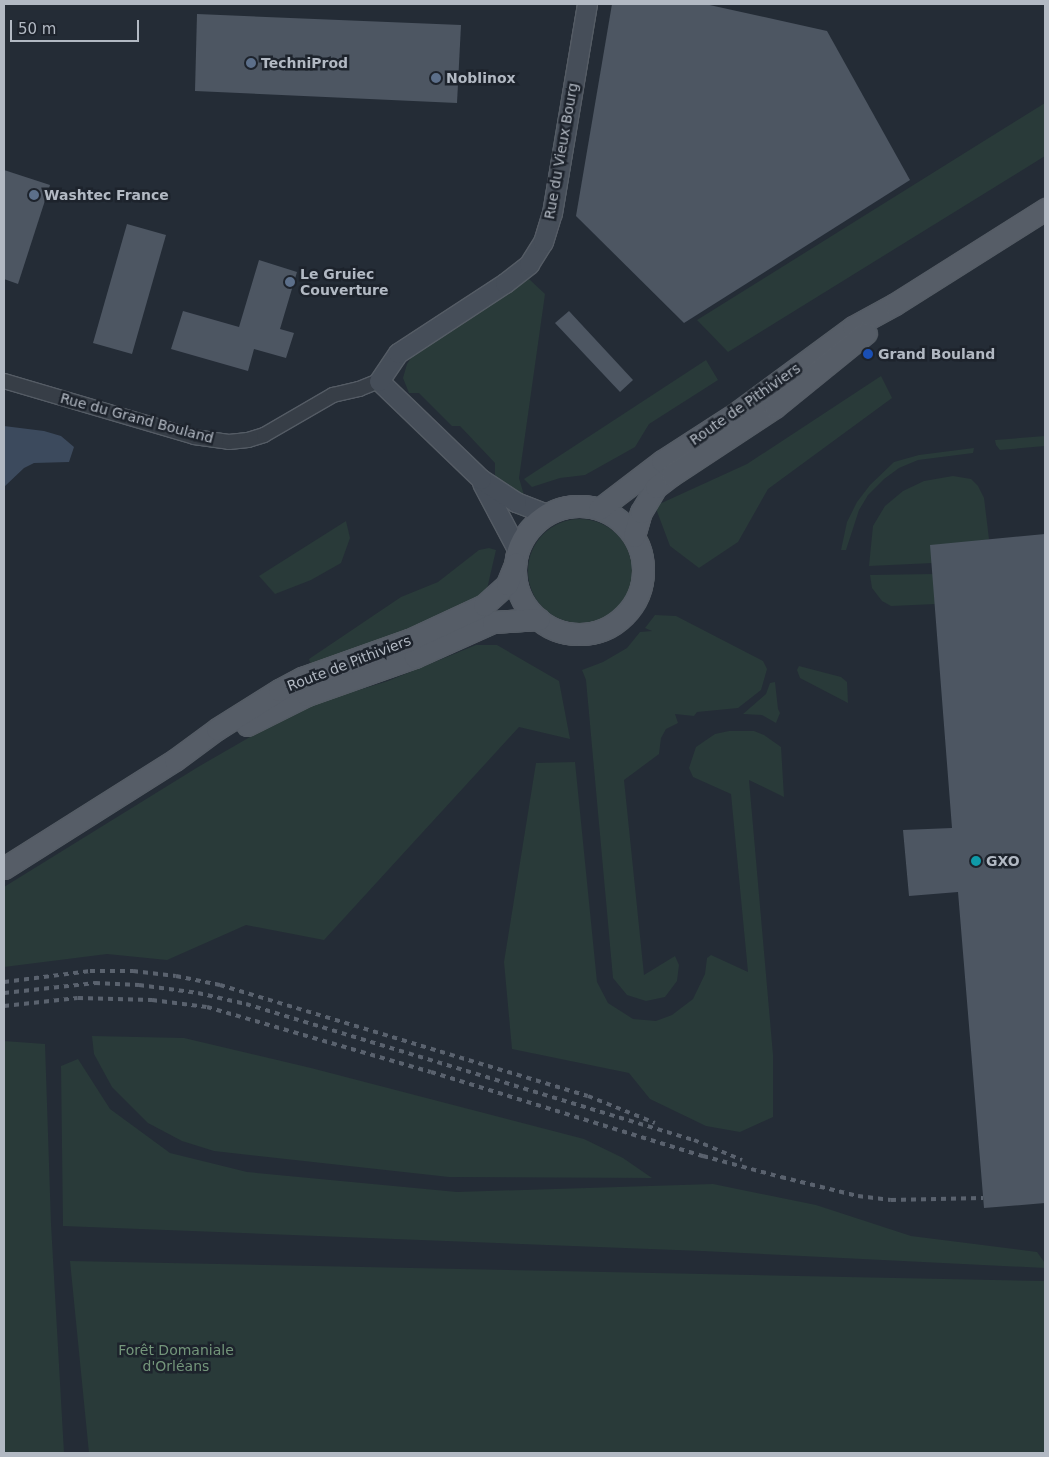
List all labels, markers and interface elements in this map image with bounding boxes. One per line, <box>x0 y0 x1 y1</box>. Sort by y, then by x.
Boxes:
scale bar <box>12 10 141 42</box>
text: 50 m <box>18 20 56 38</box>
place label: TechniProd <box>261 55 348 71</box>
marker: TechniProd <box>245 57 257 69</box>
place label: Noblinox <box>446 70 516 86</box>
marker: Noblinox <box>430 72 442 84</box>
street label: Rue du Vieux Bourg <box>541 82 581 220</box>
place label: Washtec France <box>44 187 169 203</box>
marker: Washtec France <box>28 189 40 201</box>
place label: Le Gruiec Couverture <box>300 266 388 298</box>
marker: Le Gruiec Couverture <box>284 276 296 288</box>
place label: Grand Bouland <box>878 346 995 362</box>
marker: Grand Bouland <box>862 348 874 360</box>
street label: Route de Pithiviers <box>686 360 804 448</box>
street label: Rue du Grand Bouland <box>59 389 215 447</box>
street label: Route de Pithiviers <box>285 632 413 694</box>
place label: GXO <box>986 853 1020 869</box>
marker: GXO <box>970 855 982 867</box>
park label: Forêt Domaniale d'Orléans <box>118 1342 234 1374</box>

